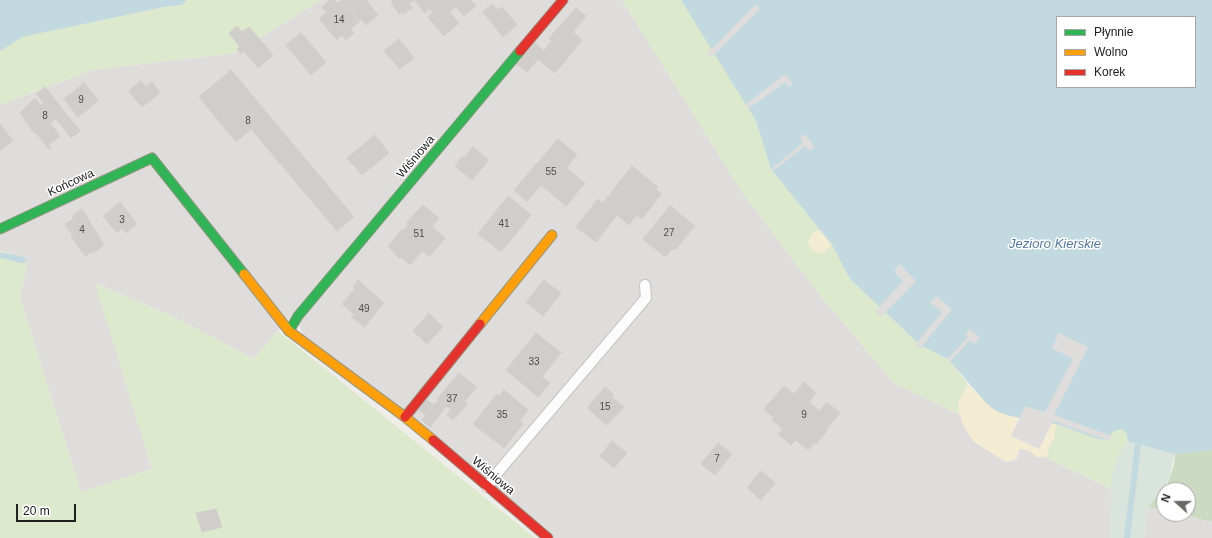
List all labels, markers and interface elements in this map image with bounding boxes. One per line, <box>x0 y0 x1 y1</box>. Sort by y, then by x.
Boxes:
house number: 14 <box>333 14 345 26</box>
legend <box>1056 16 1196 88</box>
text: Płynnie <box>1094 25 1133 39</box>
text: Wolno <box>1094 45 1128 59</box>
text: Korek <box>1094 65 1125 79</box>
house number: 9 <box>78 94 84 106</box>
house number: 8 <box>42 110 48 122</box>
house number: 8 <box>245 115 251 127</box>
street label: Wiśniowa <box>394 133 438 181</box>
street label: Końcowa <box>46 166 96 200</box>
house number: 55 <box>545 166 557 178</box>
house number: 3 <box>119 214 125 226</box>
house number: 41 <box>498 218 510 230</box>
house number: 4 <box>79 224 85 236</box>
house number: 27 <box>663 227 675 239</box>
house number: 51 <box>413 228 425 240</box>
water label: Jezioro Kierskie <box>1009 236 1101 252</box>
house number: 49 <box>358 303 370 315</box>
house number: 33 <box>528 356 540 368</box>
house number: 37 <box>446 393 458 405</box>
house number: 15 <box>599 401 611 413</box>
house number: 35 <box>496 409 508 421</box>
house number: 9 <box>801 409 807 421</box>
house number: 7 <box>714 453 720 465</box>
street label: Wiśniowa <box>469 454 517 498</box>
north arrow <box>1156 482 1196 522</box>
text: N <box>1159 492 1173 504</box>
scale bar <box>18 496 78 522</box>
text: 20 m <box>23 504 50 518</box>

